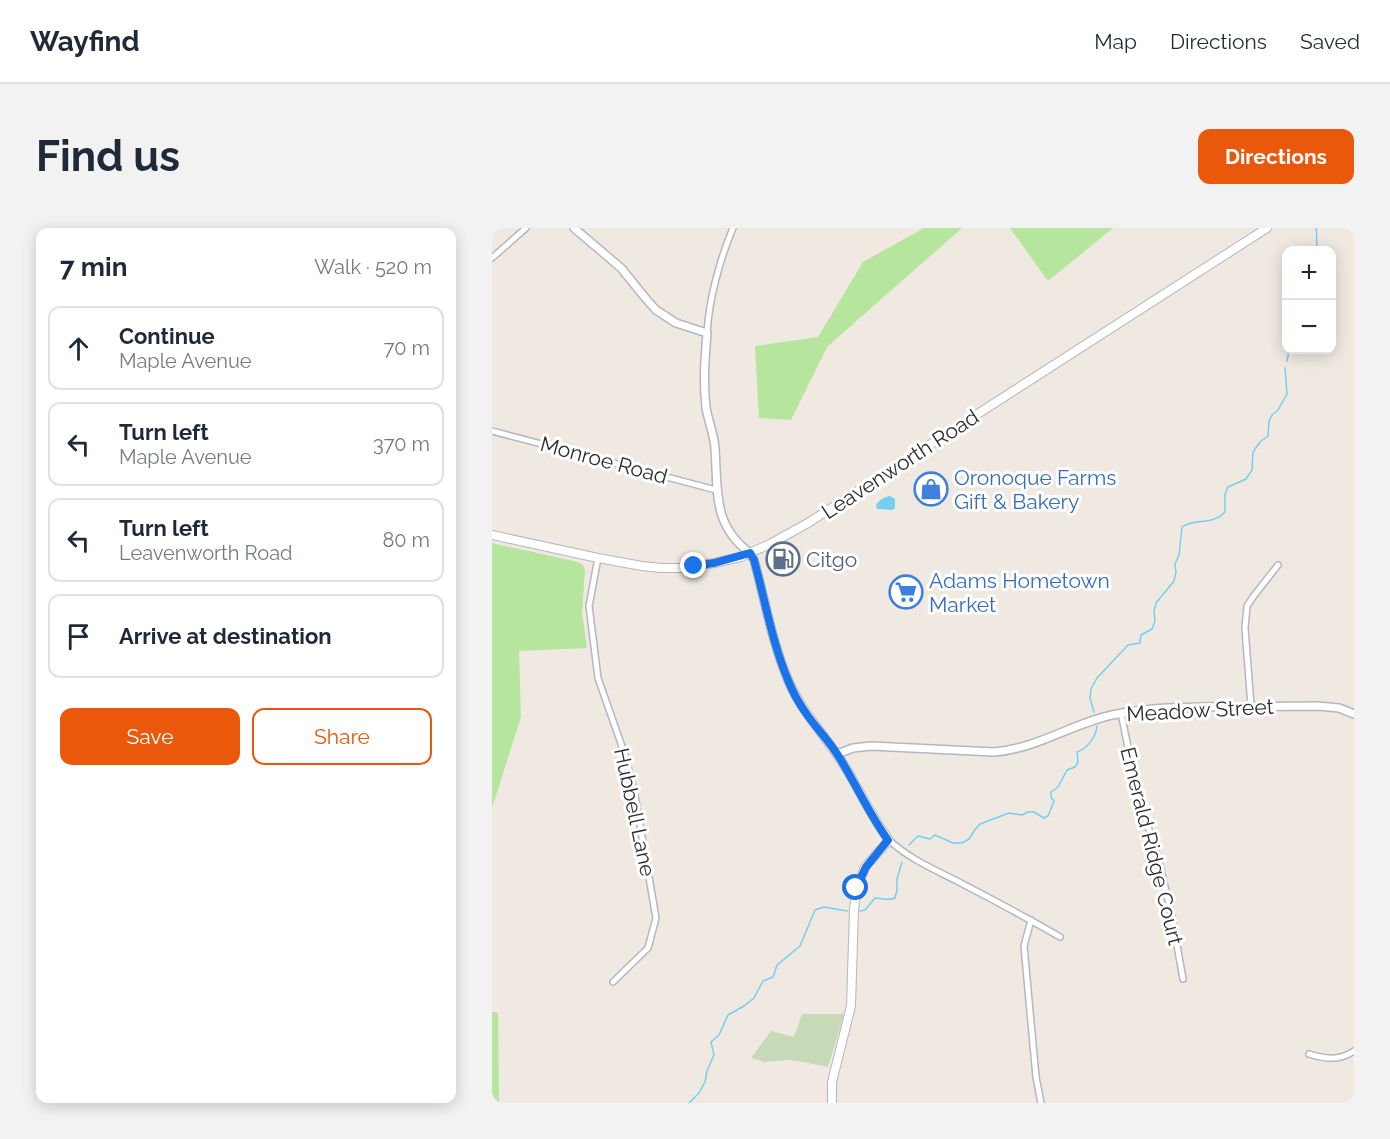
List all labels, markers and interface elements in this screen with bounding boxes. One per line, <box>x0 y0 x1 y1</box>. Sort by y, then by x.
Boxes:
text: Wayfind <box>30 25 140 58</box>
text: Map <box>1094 29 1137 54</box>
text: Directions <box>1170 29 1267 54</box>
text: Saved <box>1300 29 1360 54</box>
button: Directions <box>1198 129 1354 184</box>
text: Find us <box>36 132 180 181</box>
map controls <box>1282 246 1336 354</box>
button: + <box>1282 246 1336 300</box>
text: 7 min <box>60 252 127 282</box>
text: Walk · 520 m <box>314 255 432 279</box>
button: − <box>1282 300 1336 354</box>
text: Continue <box>119 323 215 349</box>
icon: ahead <box>62 332 95 365</box>
text: 70 m <box>384 336 430 360</box>
text: Maple Avenue <box>119 349 252 373</box>
street label: Leavenworth Road <box>817 404 983 524</box>
text: Turn left <box>119 419 209 445</box>
icon: left <box>62 428 95 461</box>
street label: Monroe Road <box>538 431 670 489</box>
text: 370 m <box>373 432 430 456</box>
text: Maple Avenue <box>119 445 252 469</box>
place label: Oronoque Farms Gift & Bakery <box>954 465 1116 514</box>
shop icon: Oronoque Farms Gift & Bakery <box>913 471 949 507</box>
text: Turn left <box>119 515 209 541</box>
icon: left <box>62 524 95 557</box>
text: 80 m <box>382 528 430 552</box>
text: Leavenworth Road <box>119 541 293 565</box>
fuel station icon: Citgo <box>765 541 801 577</box>
place label: Citgo <box>806 547 857 572</box>
route end <box>680 552 706 578</box>
place label: Adams Hometown Market <box>929 568 1110 617</box>
supermarket icon: Adams Hometown Market <box>888 574 924 610</box>
icon: arrive <box>62 620 95 653</box>
text: Arrive at destination <box>119 623 332 649</box>
street label: Meadow Street <box>1126 694 1274 726</box>
button: Save <box>60 708 240 765</box>
button: Share <box>252 708 432 765</box>
street label: Emerald Ridge Court <box>1115 745 1189 947</box>
street label: Hubbell Lane <box>609 746 661 878</box>
route start <box>842 874 868 900</box>

